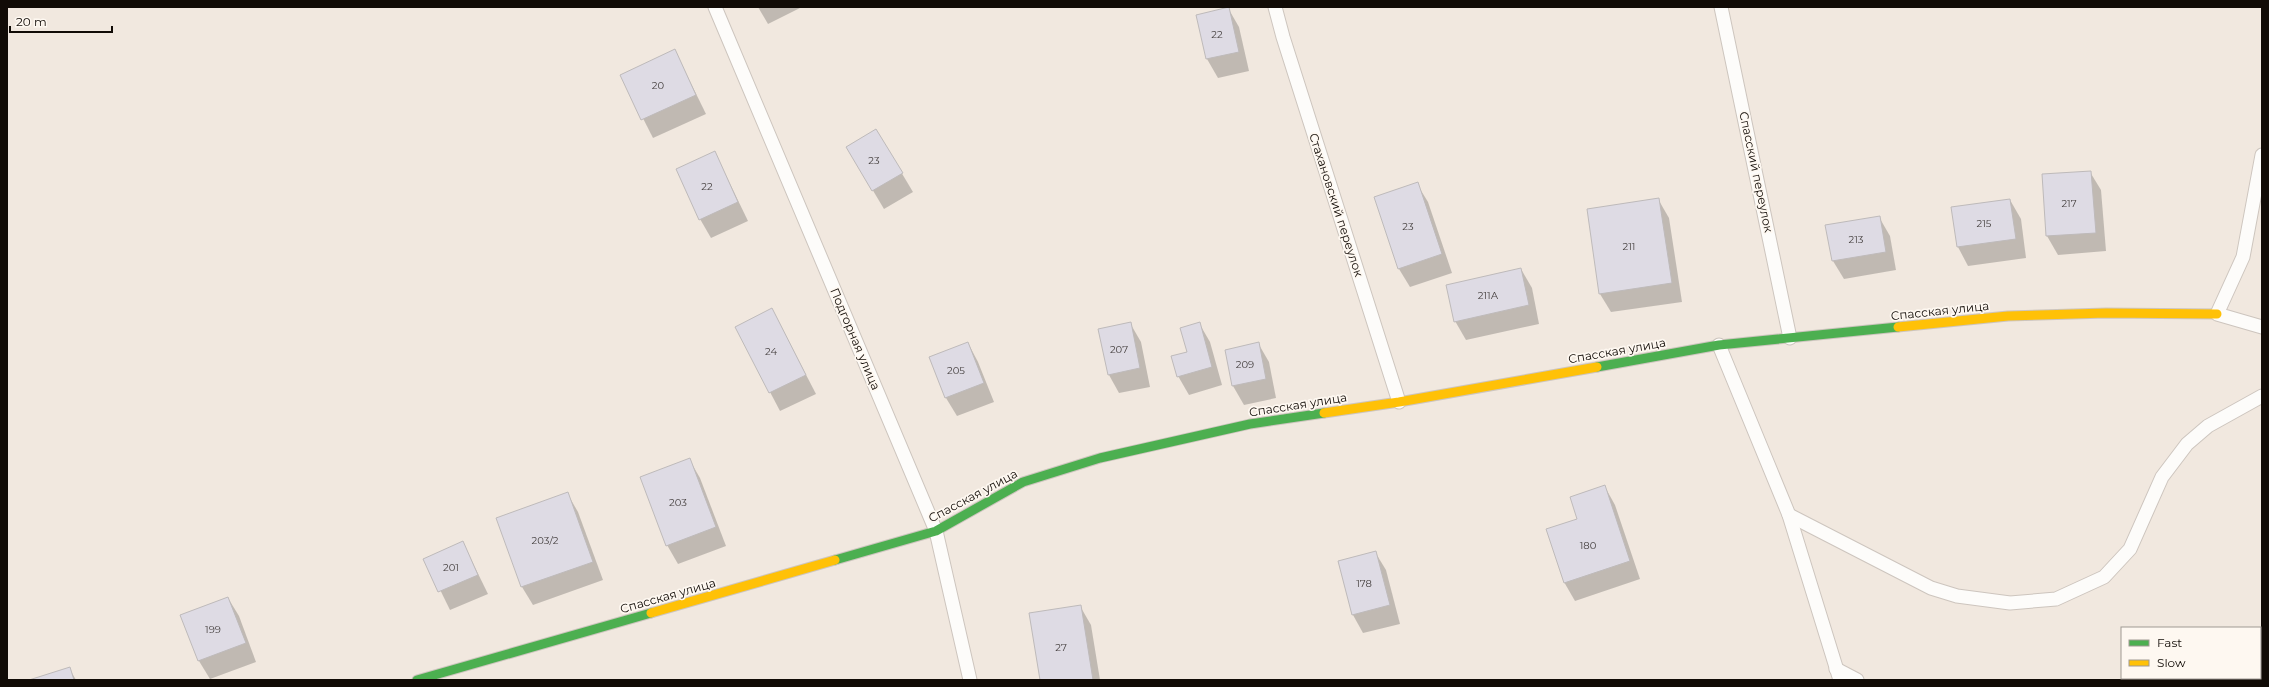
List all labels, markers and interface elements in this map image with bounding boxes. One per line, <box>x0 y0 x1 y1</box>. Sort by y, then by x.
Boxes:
scale bar <box>10 8 112 34</box>
text: 20 m <box>16 14 47 29</box>
house number: 22 <box>1211 28 1223 41</box>
house number: 20 <box>652 79 665 92</box>
street label: Спасский переулок <box>1736 110 1777 234</box>
street label: Стахановский переулок <box>1306 131 1367 279</box>
house number: 23 <box>868 154 880 167</box>
house number: 22 <box>701 180 713 193</box>
house number: 217 <box>2061 197 2077 210</box>
house number: 215 <box>1977 217 1992 230</box>
house number: 23 <box>1402 220 1414 233</box>
house number: 213 <box>1849 233 1864 246</box>
house number: 211 <box>1623 240 1635 253</box>
street label: Подгорная улица <box>827 285 884 392</box>
house number: 211А <box>1478 289 1499 302</box>
street label: Спасская улица <box>1890 298 1990 323</box>
street label: Спасская улица <box>1567 335 1667 366</box>
house number: 207 <box>1110 343 1128 356</box>
house number: 24 <box>765 345 777 358</box>
house number: 209 <box>1236 358 1254 371</box>
house number: 205 <box>947 364 965 377</box>
street label: Спасская улица <box>1248 389 1348 420</box>
street label: Спасская улица <box>926 466 1020 525</box>
house number: 203 <box>669 496 687 509</box>
house number: 203/2 <box>532 534 559 547</box>
house number: 180 <box>1580 539 1597 552</box>
house number: 201 <box>443 561 459 574</box>
street label: Спасская улица <box>618 575 717 616</box>
house number: 178 <box>1356 577 1372 590</box>
house number: 199 <box>205 623 221 636</box>
legend <box>2121 627 2261 679</box>
text: Fast <box>2157 635 2182 650</box>
house number: 27 <box>1055 641 1067 654</box>
text: Slow <box>2157 655 2186 670</box>

